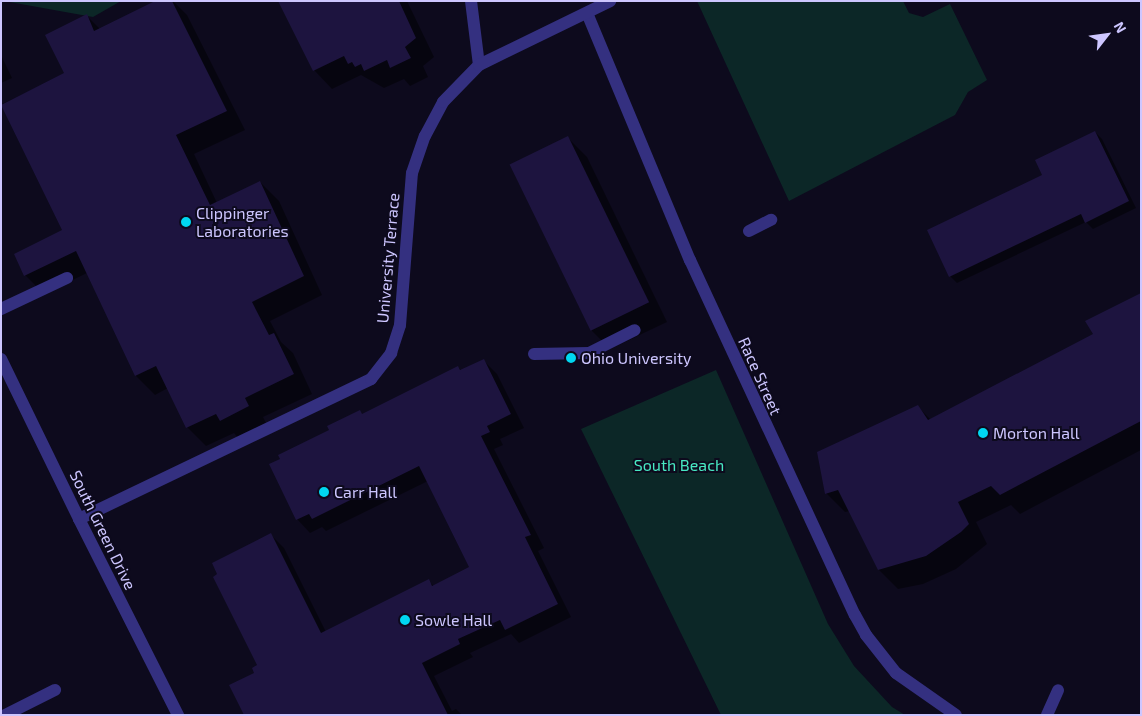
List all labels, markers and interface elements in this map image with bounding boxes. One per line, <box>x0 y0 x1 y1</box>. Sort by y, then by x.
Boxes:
north arrow <box>1082 10 1132 60</box>
text: N <box>1111 19 1130 36</box>
street label: University Terrace <box>373 192 403 324</box>
place label: Clippinger Laboratories <box>196 203 289 241</box>
marker: Clippinger Laboratories <box>180 216 192 228</box>
street label: Race Street <box>734 334 786 418</box>
place label: Ohio University <box>581 348 692 368</box>
marker: Ohio University <box>565 352 577 364</box>
place label: Morton Hall <box>993 423 1080 443</box>
marker: Morton Hall <box>977 427 989 439</box>
park label: South Beach <box>634 455 724 475</box>
street label: South Green Drive <box>66 467 140 593</box>
place label: Carr Hall <box>334 482 397 502</box>
marker: Carr Hall <box>318 486 330 498</box>
place label: Sowle Hall <box>415 610 492 630</box>
marker: Sowle Hall <box>399 614 411 626</box>

